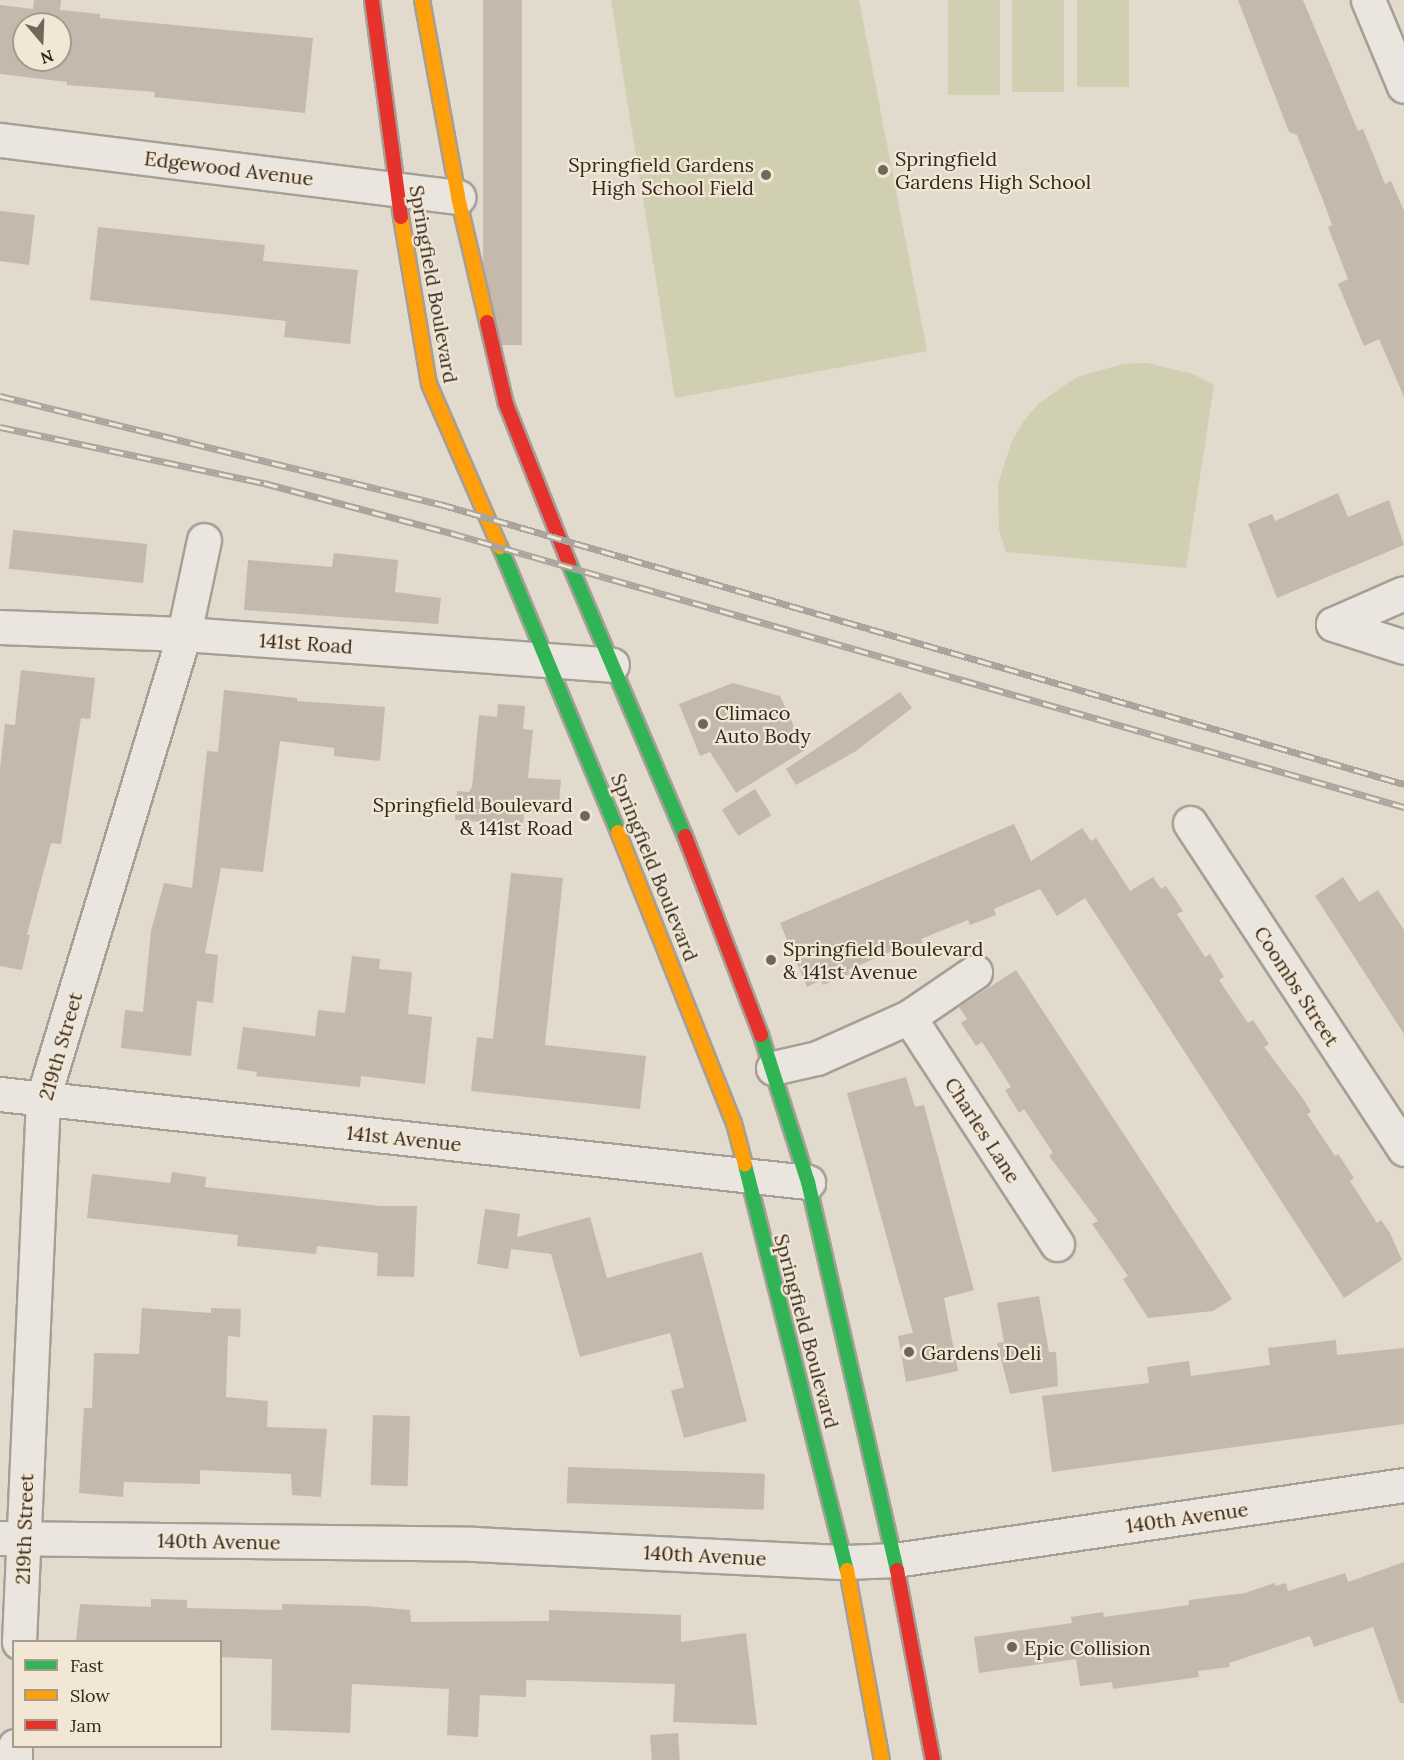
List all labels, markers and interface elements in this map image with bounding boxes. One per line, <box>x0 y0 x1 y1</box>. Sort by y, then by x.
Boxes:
north arrow <box>12 12 72 72</box>
text: N <box>38 46 56 69</box>
street label: Edgewood Avenue <box>143 146 315 190</box>
place label: Springfield Gardens High School <box>895 146 1091 193</box>
place label: Springfield Gardens High School Field <box>568 152 754 199</box>
marker: Springfield Gardens High School <box>876 163 890 177</box>
marker: Springfield Gardens High School Field <box>759 168 773 182</box>
street label: Springfield Boulevard <box>405 183 463 385</box>
street label: 141st Road <box>258 628 354 658</box>
place label: Climaco Auto Body <box>715 700 811 747</box>
marker: Climaco Auto Body <box>696 717 710 731</box>
street label: Springfield Boulevard <box>606 770 704 964</box>
place label: Springfield Boulevard & 141st Road <box>373 792 573 839</box>
marker: Springfield Boulevard & 141st Road <box>578 809 592 823</box>
street label: Coombs Street <box>1249 922 1345 1050</box>
place label: Springfield Boulevard & 141st Avenue <box>783 936 983 983</box>
marker: Springfield Boulevard & 141st Avenue <box>764 953 778 967</box>
street label: 219th Street <box>33 989 87 1103</box>
street label: Charles Lane <box>940 1073 1026 1187</box>
street label: 141st Avenue <box>345 1120 463 1156</box>
street label: Springfield Boulevard <box>769 1231 845 1431</box>
place label: Gardens Deli <box>921 1340 1041 1364</box>
marker: Gardens Deli <box>902 1345 916 1359</box>
street label: 219th Street <box>10 1473 38 1585</box>
street label: 140th Avenue <box>1124 1497 1250 1537</box>
street label: 140th Avenue <box>157 1528 281 1554</box>
street label: 140th Avenue <box>643 1540 767 1570</box>
place label: Epic Collision <box>1024 1635 1151 1659</box>
legend <box>12 1640 222 1748</box>
marker: Epic Collision <box>1005 1640 1019 1654</box>
text: Fast <box>70 1654 104 1677</box>
text: Slow <box>70 1684 110 1707</box>
text: Jam <box>70 1714 102 1737</box>

